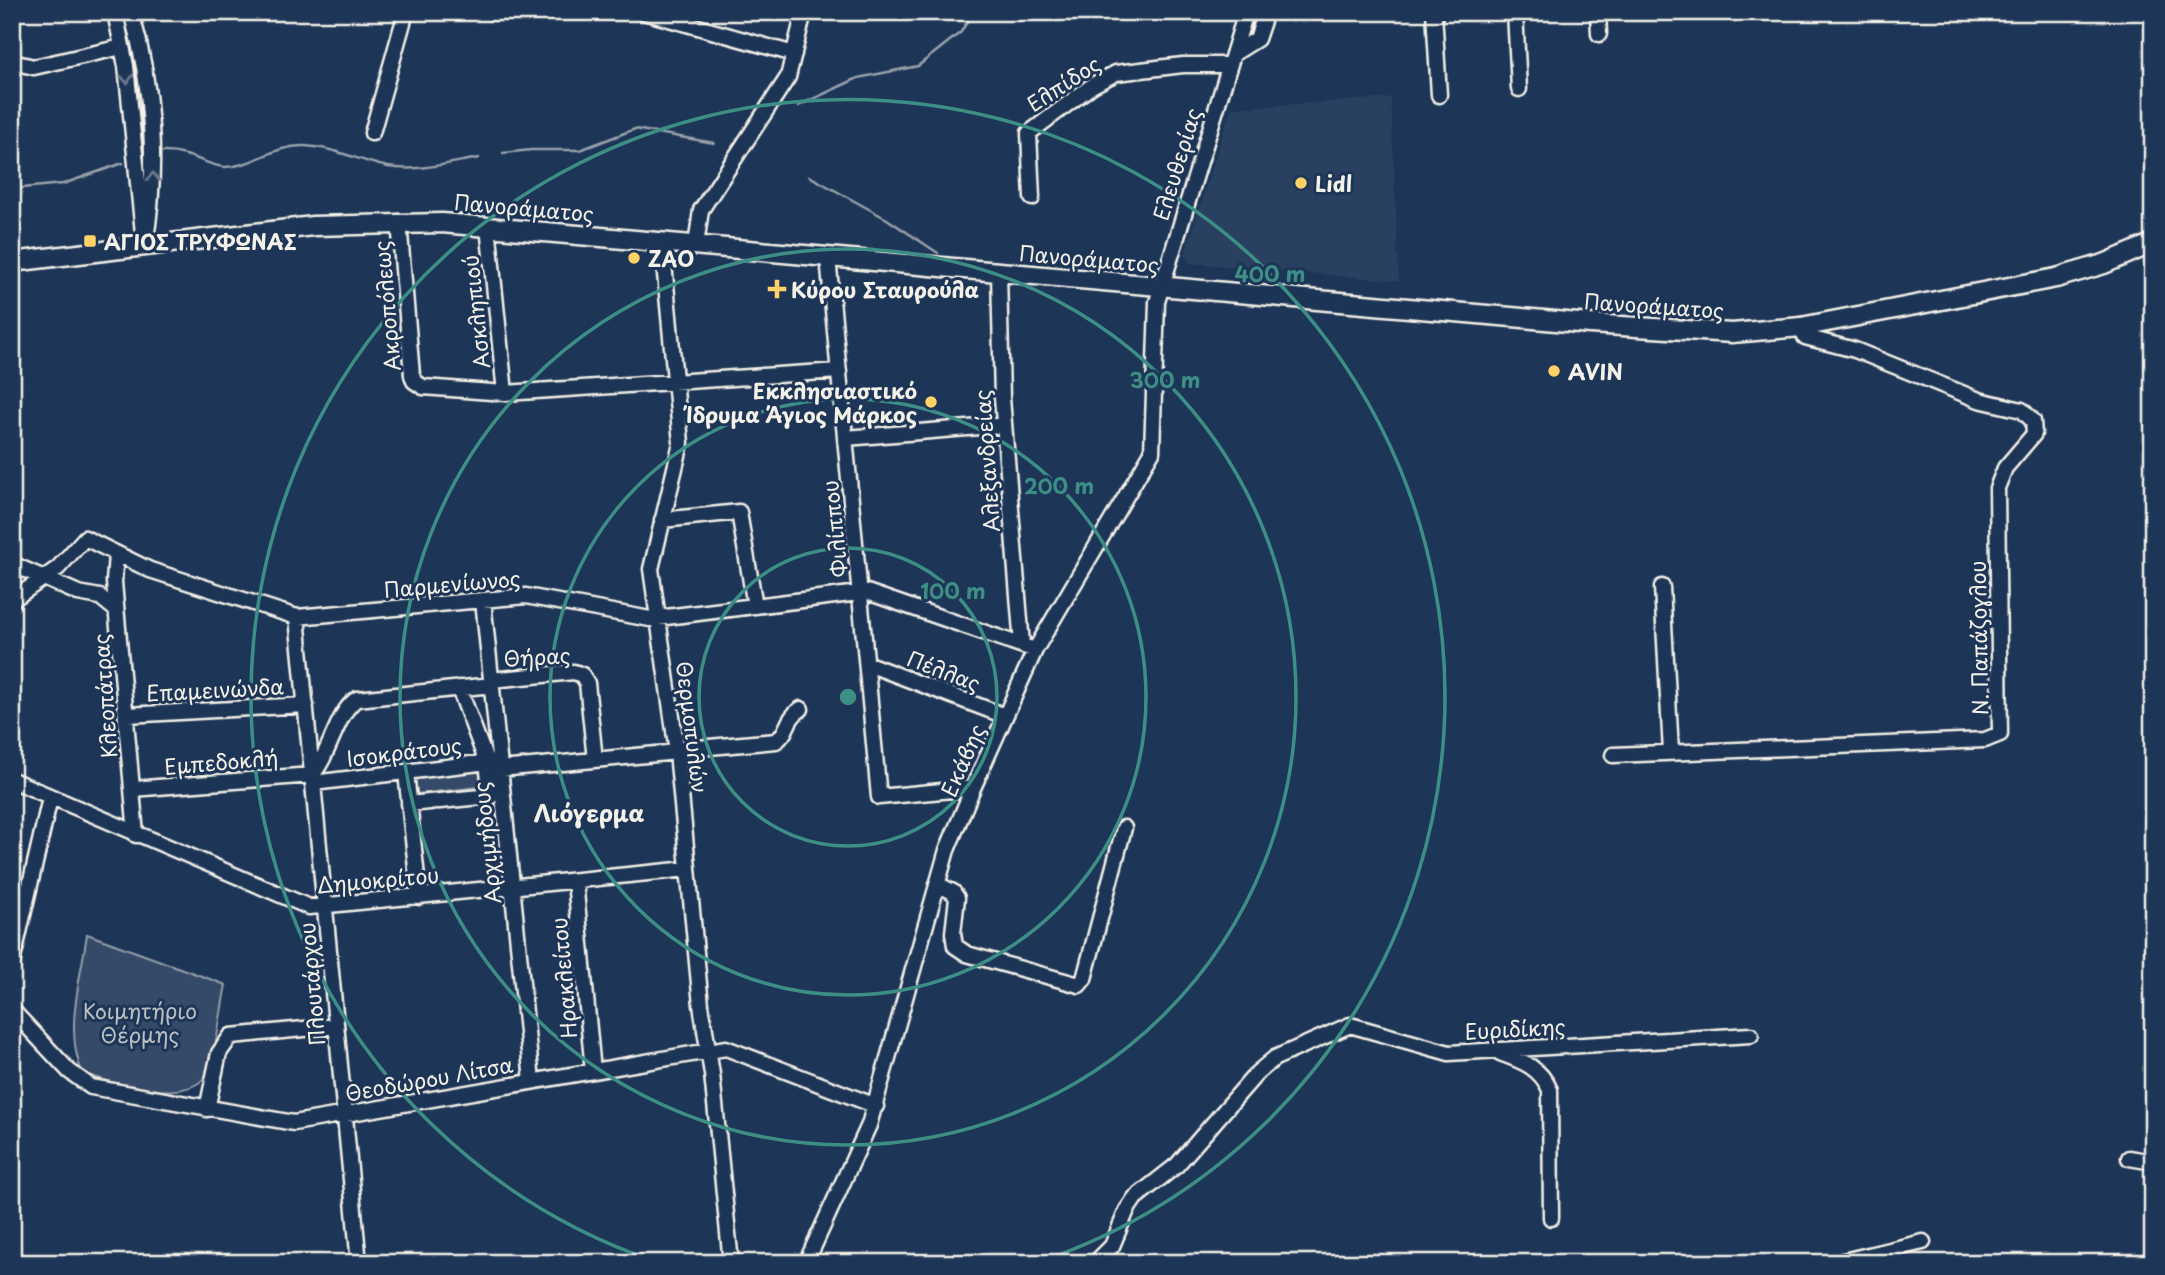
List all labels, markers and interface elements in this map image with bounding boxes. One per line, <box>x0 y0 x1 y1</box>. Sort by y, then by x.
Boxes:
street label: Ελπίδος <box>1020 47 1106 119</box>
one-way arrow <box>119 74 134 85</box>
street label: Ελευθερίας <box>1144 104 1208 224</box>
place label: Lidl <box>1315 167 1352 199</box>
one-way arrow <box>145 171 161 182</box>
marker: Lidl <box>1293 175 1309 191</box>
street label: Πανοράματος <box>453 185 595 229</box>
place label: ΑΓΙΟΣ ΤΡΥΦΩΝΑΣ <box>104 225 297 257</box>
marker: ΑΓΙΟΣ ΤΡΥΦΩΝΑΣ <box>82 233 98 249</box>
street label: Πανοράματος <box>1018 236 1160 280</box>
street label: Ακροπόλεως <box>364 240 408 372</box>
place label: ZAO <box>648 242 694 274</box>
marker: ZAO <box>626 250 642 266</box>
street label: Ασκληπιού <box>453 254 497 370</box>
text: 400 m <box>1235 257 1305 289</box>
place label: Κύρου Σταυρούλα <box>791 273 980 305</box>
marker: Κύρου Σταυρούλα <box>769 281 785 297</box>
street label: Πανοράματος <box>1583 284 1725 326</box>
place label: AVIN <box>1568 355 1623 387</box>
text: 300 m <box>1130 363 1200 395</box>
marker: AVIN <box>1546 363 1562 379</box>
place label: Εκκλησιαστικό Ίδρυμα Άγιος Μάρκος <box>683 374 917 430</box>
street label: Αλεξανδρείας <box>965 389 1007 533</box>
marker: Εκκλησιαστικό Ίδρυμα Άγιος Μάρκος <box>923 394 939 410</box>
text: 200 m <box>1024 469 1094 501</box>
street label: Φιλίππου <box>813 479 855 579</box>
street label: Ν. Παπάζογλου <box>1961 560 1995 716</box>
street label: Παρμενίωνος <box>382 561 522 605</box>
text: 100 m <box>920 574 986 606</box>
street label: Κλεοπάτρας <box>84 633 124 759</box>
street label: Θήρας <box>503 638 571 674</box>
street label: Πέλλας <box>903 641 985 699</box>
street label: Θερμοπυλών <box>669 659 717 795</box>
street label: Επαμεινώνδα <box>145 669 285 709</box>
centre of rings <box>836 685 860 709</box>
street label: Εκάβης <box>932 718 992 802</box>
street label: Ισοκράτους <box>345 728 463 774</box>
street label: Εμπεδοκλή <box>163 740 279 782</box>
street label: Αρχιμήδους <box>464 780 508 906</box>
district label: Λιόγερμα <box>534 795 645 830</box>
street label: Δημοκρίτου <box>316 858 440 900</box>
street label: Ηρακλείτου <box>542 916 584 1040</box>
street label: Πλουτάρχου <box>290 921 332 1047</box>
park label: Κοιμητήριο Θέρμης <box>83 994 197 1050</box>
street label: Ευριδίκης <box>1464 1009 1566 1047</box>
street label: Θεοδώρου Λίτσα <box>342 1047 516 1109</box>

